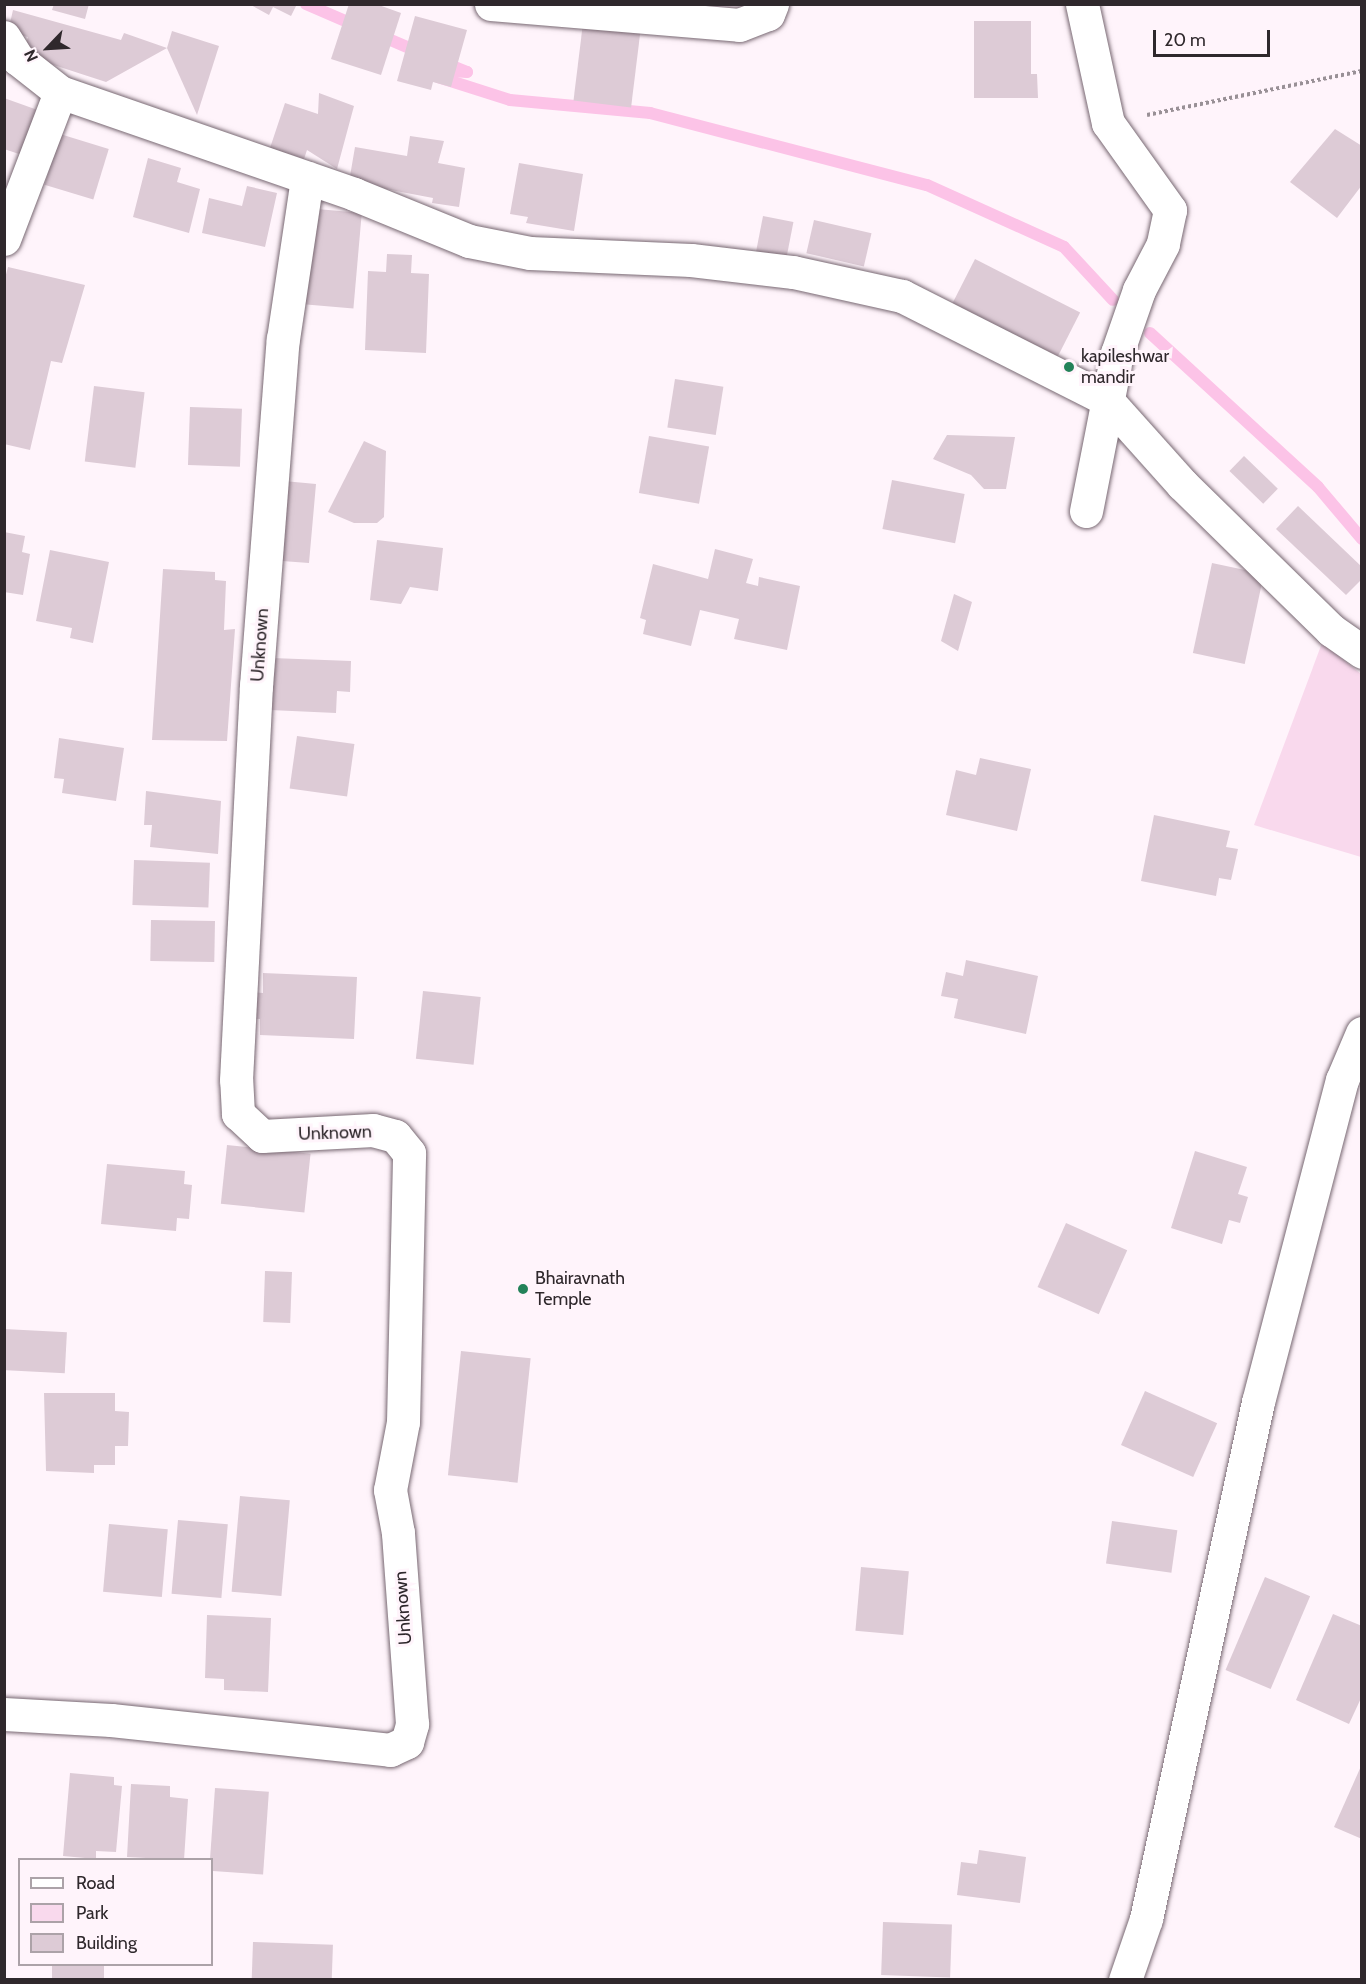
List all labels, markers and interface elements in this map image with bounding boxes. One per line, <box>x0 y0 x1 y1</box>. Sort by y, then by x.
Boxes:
north arrow <box>18 18 78 78</box>
scale bar <box>1156 18 1273 56</box>
text: 20 m <box>1164 29 1206 51</box>
text: N <box>20 47 42 65</box>
place label: kapileshwar mandir <box>1081 346 1169 388</box>
marker: kapileshwar mandir <box>1062 360 1076 374</box>
street label: Unknown <box>247 607 273 683</box>
street label: Unknown <box>298 1121 372 1145</box>
place label: Bhairavnath Temple <box>535 1268 625 1310</box>
marker: Bhairavnath Temple <box>516 1282 530 1296</box>
street label: Unknown <box>390 1570 416 1646</box>
legend <box>18 1858 213 1966</box>
text: Road <box>76 1872 115 1894</box>
text: Park <box>76 1902 108 1924</box>
text: Building <box>76 1932 137 1954</box>

